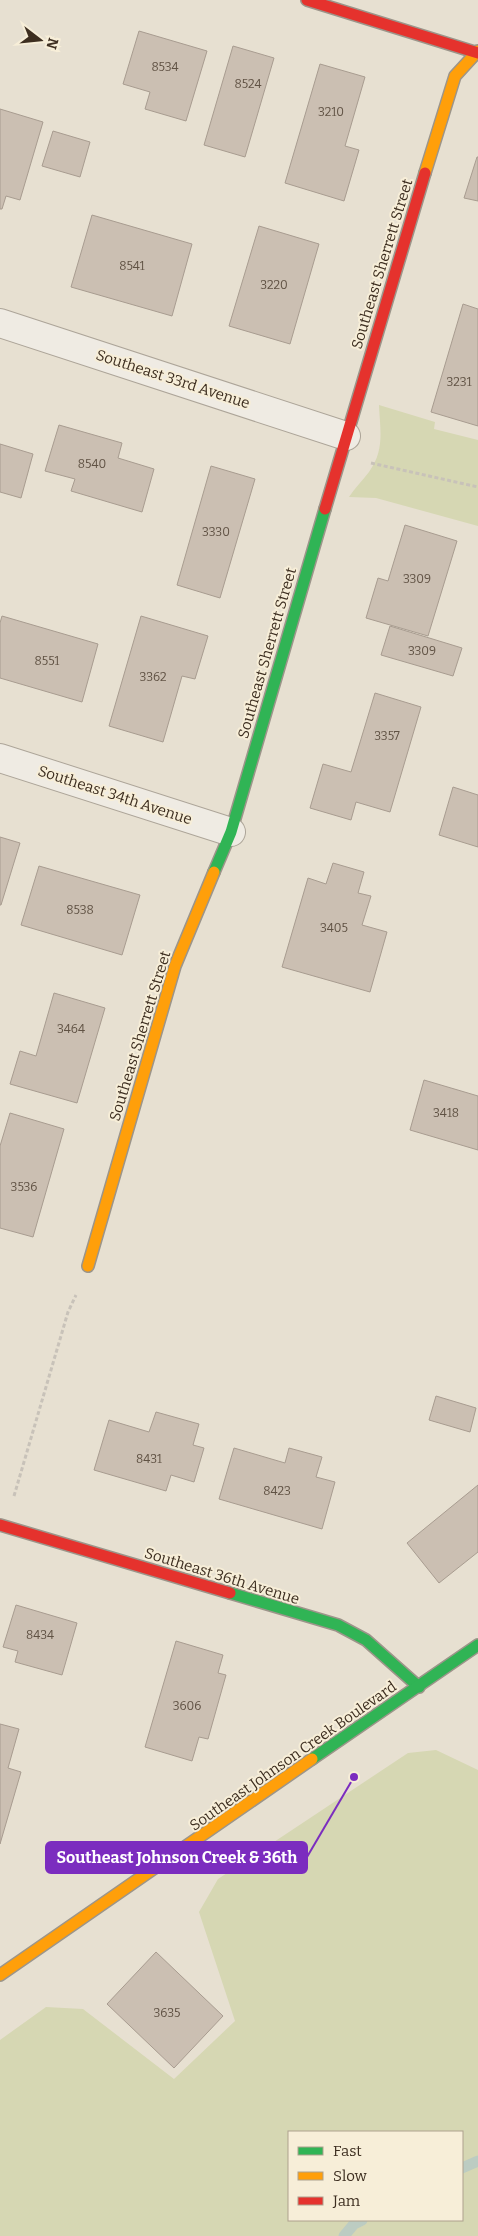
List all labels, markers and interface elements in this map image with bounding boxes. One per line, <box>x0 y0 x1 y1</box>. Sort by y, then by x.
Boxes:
north arrow <box>15 15 65 65</box>
text: N <box>42 36 62 51</box>
house number: 8534 <box>151 60 179 74</box>
house number: 8524 <box>235 77 261 91</box>
house number: 3210 <box>318 105 344 119</box>
street label: Southeast Sherrett Street <box>348 176 417 351</box>
house number: 8541 <box>119 259 145 273</box>
house number: 3220 <box>260 278 288 292</box>
street label: Southeast 33rd Avenue <box>94 346 252 412</box>
house number: 3231 <box>446 375 472 389</box>
house number: 8540 <box>78 457 106 471</box>
house number: 3330 <box>202 525 230 539</box>
street label: Southeast Sherrett Street <box>234 565 300 741</box>
house number: 3309 <box>403 572 431 586</box>
house number: 3309 <box>408 644 436 658</box>
house number: 8551 <box>35 654 60 668</box>
house number: 3362 <box>140 670 166 684</box>
house number: 3357 <box>374 729 400 743</box>
street label: Southeast 34th Avenue <box>36 762 194 828</box>
house number: 8538 <box>66 903 94 917</box>
house number: 3405 <box>320 921 348 935</box>
street label: Southeast Sherrett Street <box>106 948 175 1123</box>
house number: 3464 <box>57 1022 85 1036</box>
house number: 3418 <box>433 1106 459 1120</box>
house number: 3536 <box>11 1180 37 1194</box>
house number: 8431 <box>136 1452 162 1466</box>
house number: 8423 <box>263 1484 291 1498</box>
street label: Southeast 36th Avenue <box>142 1544 302 1608</box>
house number: 8434 <box>26 1628 54 1642</box>
street label: Southeast Johnson Creek Boulevard <box>186 1677 400 1834</box>
house number: 3606 <box>173 1699 201 1713</box>
callout: Southeast Johnson Creek & 36th <box>46 1842 307 1873</box>
text: Southeast Johnson Creek & 36th <box>57 1848 298 1867</box>
house number: 3635 <box>154 2006 180 2020</box>
legend <box>288 2131 463 2221</box>
text: Fast <box>333 2142 362 2160</box>
text: Slow <box>333 2167 368 2185</box>
text: Jam <box>332 2192 361 2210</box>

